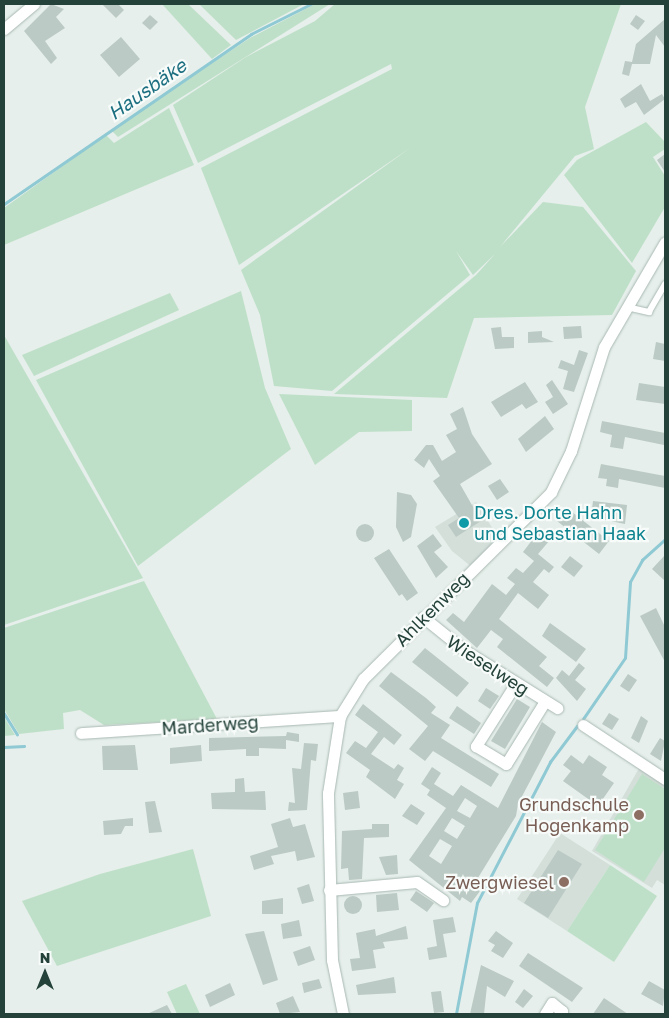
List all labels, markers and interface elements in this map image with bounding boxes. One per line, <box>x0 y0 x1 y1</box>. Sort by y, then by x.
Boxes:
water label: Hausbäke <box>103 54 191 124</box>
place label: Dres. Dorte Hahn und Sebastian Haak <box>474 502 646 544</box>
marker: Dres. Dorte Hahn und Sebastian Haak <box>458 517 470 529</box>
street label: Ahlkenweg <box>390 567 474 651</box>
street label: Wieselweg <box>443 630 533 700</box>
street label: Marderweg <box>161 711 259 739</box>
place label: Grundschule Hogenkamp <box>519 794 629 836</box>
marker: Grundschule Hogenkamp <box>633 809 645 821</box>
place label: Zwergwiesel <box>445 871 554 893</box>
marker: Zwergwiesel <box>558 876 570 888</box>
north arrow <box>20 948 70 998</box>
text: N <box>40 949 50 966</box>

